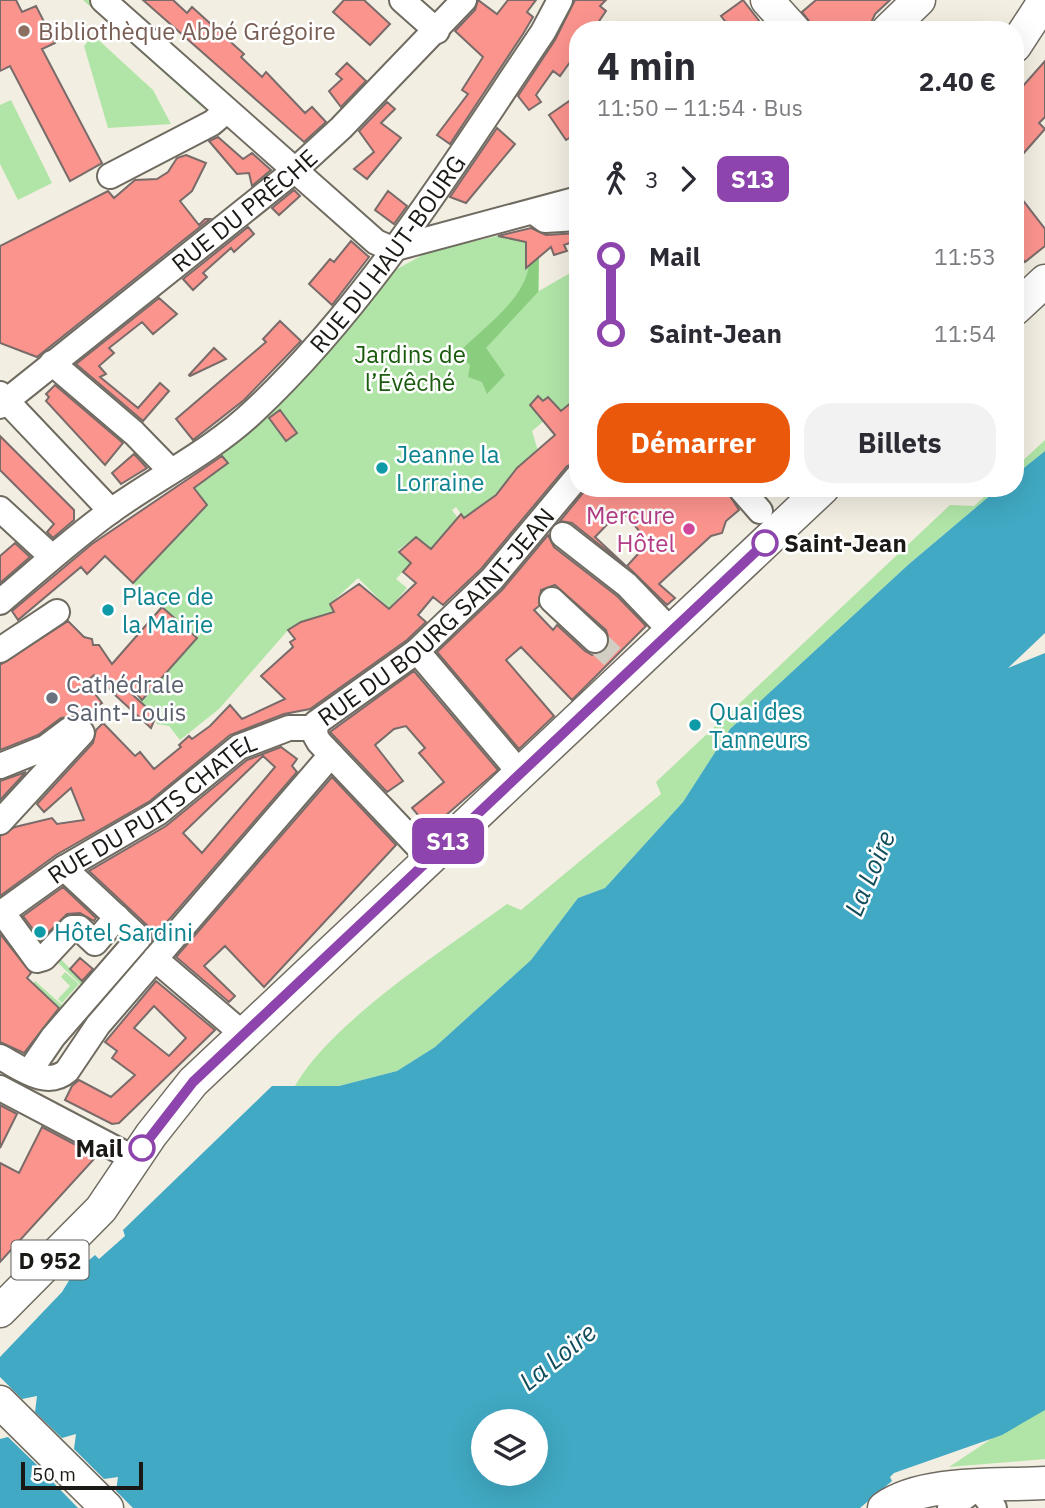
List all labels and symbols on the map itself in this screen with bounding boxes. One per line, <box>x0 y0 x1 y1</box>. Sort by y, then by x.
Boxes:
place label: Bibliothèque Abbé Grégoire <box>38 15 336 47</box>
marker: Bibliothèque Abbé Grégoire <box>16 23 32 39</box>
street label: RUE DU PRÊCHE <box>165 142 324 279</box>
street label: RUE DU HAUT-BOURG <box>302 148 472 359</box>
park label: Jardins de l’Évêché <box>354 338 466 398</box>
place label: Jeanne la Lorraine <box>396 438 500 498</box>
marker: Jeanne la Lorraine <box>374 460 390 476</box>
place label: Mercure Hôtel <box>586 499 675 559</box>
street label: RUE DU BOURG SAINT-JEAN <box>311 501 561 733</box>
marker: Mercure Hôtel <box>681 521 697 537</box>
place label: Saint-Jean <box>784 527 907 559</box>
marker: Saint-Jean <box>752 530 778 556</box>
place label: Place de la Mairie <box>122 580 214 640</box>
marker: Place de la Mairie <box>100 602 116 618</box>
place label: Cathédrale Saint-Louis <box>66 668 186 728</box>
marker: Cathédrale Saint-Louis <box>44 690 60 706</box>
place label: Quai des Tanneurs <box>709 695 808 755</box>
marker: Quai des Tanneurs <box>687 717 703 733</box>
street label: RUE DU PUITS CHATEL <box>41 726 261 891</box>
line badge: S13 <box>408 818 488 864</box>
water label: La Loire <box>836 825 902 921</box>
place label: Hôtel Sardini <box>54 916 193 948</box>
marker: Hôtel Sardini <box>32 924 48 940</box>
place label: Mail <box>76 1132 123 1164</box>
marker: Mail <box>129 1135 155 1161</box>
road number: D 952 <box>12 1240 88 1280</box>
water label: La Loire <box>512 1315 602 1397</box>
scale bar <box>21 1459 144 1491</box>

